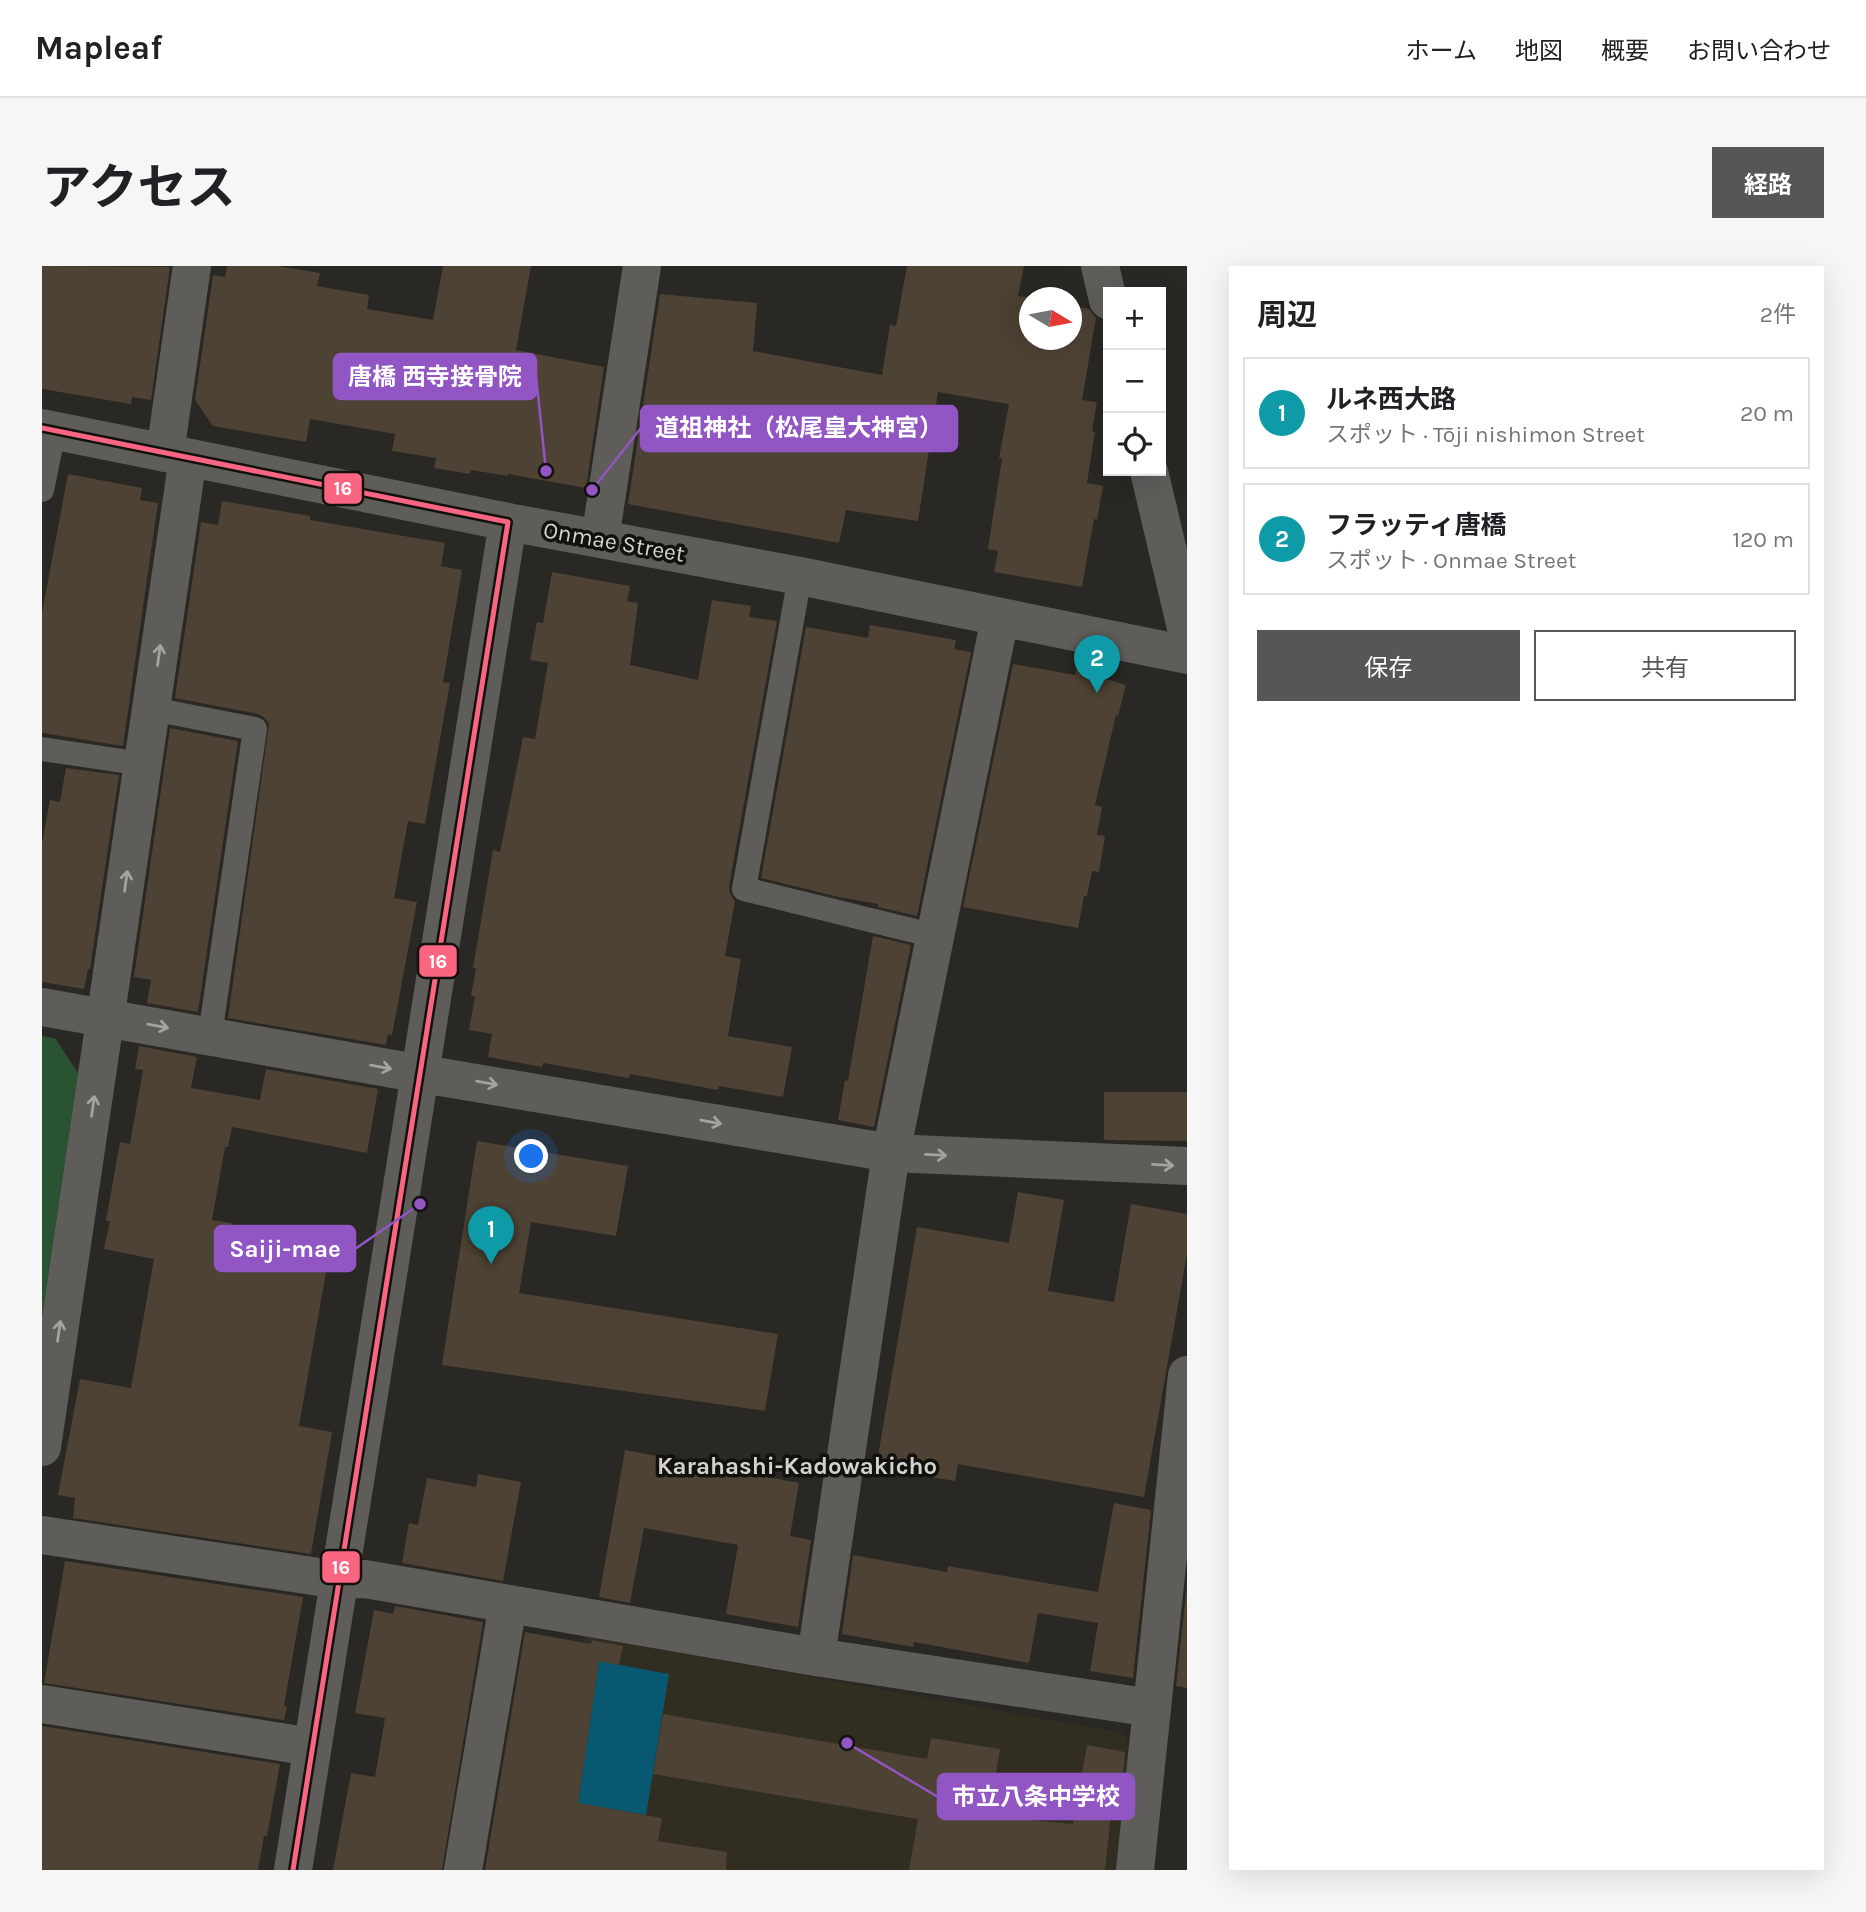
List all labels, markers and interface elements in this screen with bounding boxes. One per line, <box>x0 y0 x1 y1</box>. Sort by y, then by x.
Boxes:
text: Mapleaf <box>35 29 162 67</box>
text: ホーム <box>1406 37 1477 65</box>
text: 地図 <box>1515 37 1563 65</box>
text: 概要 <box>1601 37 1649 65</box>
text: お問い合わせ <box>1687 37 1831 65</box>
button: 経路 <box>1712 147 1824 218</box>
text: アクセス <box>42 159 236 216</box>
north arrow <box>1019 287 1082 350</box>
map controls <box>1103 287 1166 476</box>
button: + <box>1103 287 1166 350</box>
text: 周辺 <box>1257 297 1317 333</box>
text: 2件 <box>1760 301 1796 328</box>
button: − <box>1103 350 1166 413</box>
callout: 唐橋 西寺接骨院 <box>334 354 536 399</box>
text: 唐橋 西寺接骨院 <box>348 363 522 391</box>
text: ルネ西大路 <box>1326 384 1456 415</box>
text: 1 <box>1278 400 1286 427</box>
text: 20 m <box>1740 400 1794 427</box>
callout: 道祖神社（松尾皇大神宮） <box>641 406 957 451</box>
button: locate <box>1103 413 1166 476</box>
text: 道祖神社（松尾皇大神宮） <box>655 414 943 442</box>
text: スポット · Tōji nishimon Street <box>1326 421 1645 448</box>
line badge: 16 <box>323 472 363 505</box>
text: 16 <box>334 478 352 500</box>
text: フラッティ唐橋 <box>1326 510 1506 541</box>
street label: Onmae Street <box>541 516 687 568</box>
text: 2 <box>1275 526 1289 553</box>
text: 120 m <box>1732 526 1794 553</box>
text: スポット · Onmae Street <box>1326 547 1576 574</box>
button: 保存 <box>1257 630 1520 701</box>
button: 共有 <box>1534 630 1796 701</box>
pin: 2 <box>1074 635 1120 693</box>
one-way arrow <box>153 645 166 667</box>
one-way arrow <box>120 870 133 892</box>
line badge: 16 <box>418 944 458 978</box>
text: 16 <box>429 951 447 973</box>
one-way arrow <box>146 1020 169 1033</box>
one-way arrow <box>370 1060 392 1074</box>
one-way arrow <box>475 1077 497 1090</box>
one-way arrow <box>87 1095 100 1117</box>
one-way arrow <box>699 1116 722 1129</box>
your location <box>514 1139 548 1173</box>
one-way arrow <box>924 1148 947 1161</box>
one-way arrow <box>1151 1159 1174 1172</box>
pin: 1 <box>468 1206 514 1264</box>
callout: Saiji-mae <box>215 1226 355 1271</box>
text: Saiji-mae <box>229 1235 341 1263</box>
one-way arrow <box>53 1320 66 1342</box>
district label: Karahashi-Kadowakicho <box>657 1452 937 1480</box>
line badge: 16 <box>321 1550 361 1584</box>
text: 16 <box>332 1557 350 1579</box>
callout: 市立八条中学校 <box>938 1774 1134 1819</box>
text: 市立八条中学校 <box>952 1783 1120 1811</box>

